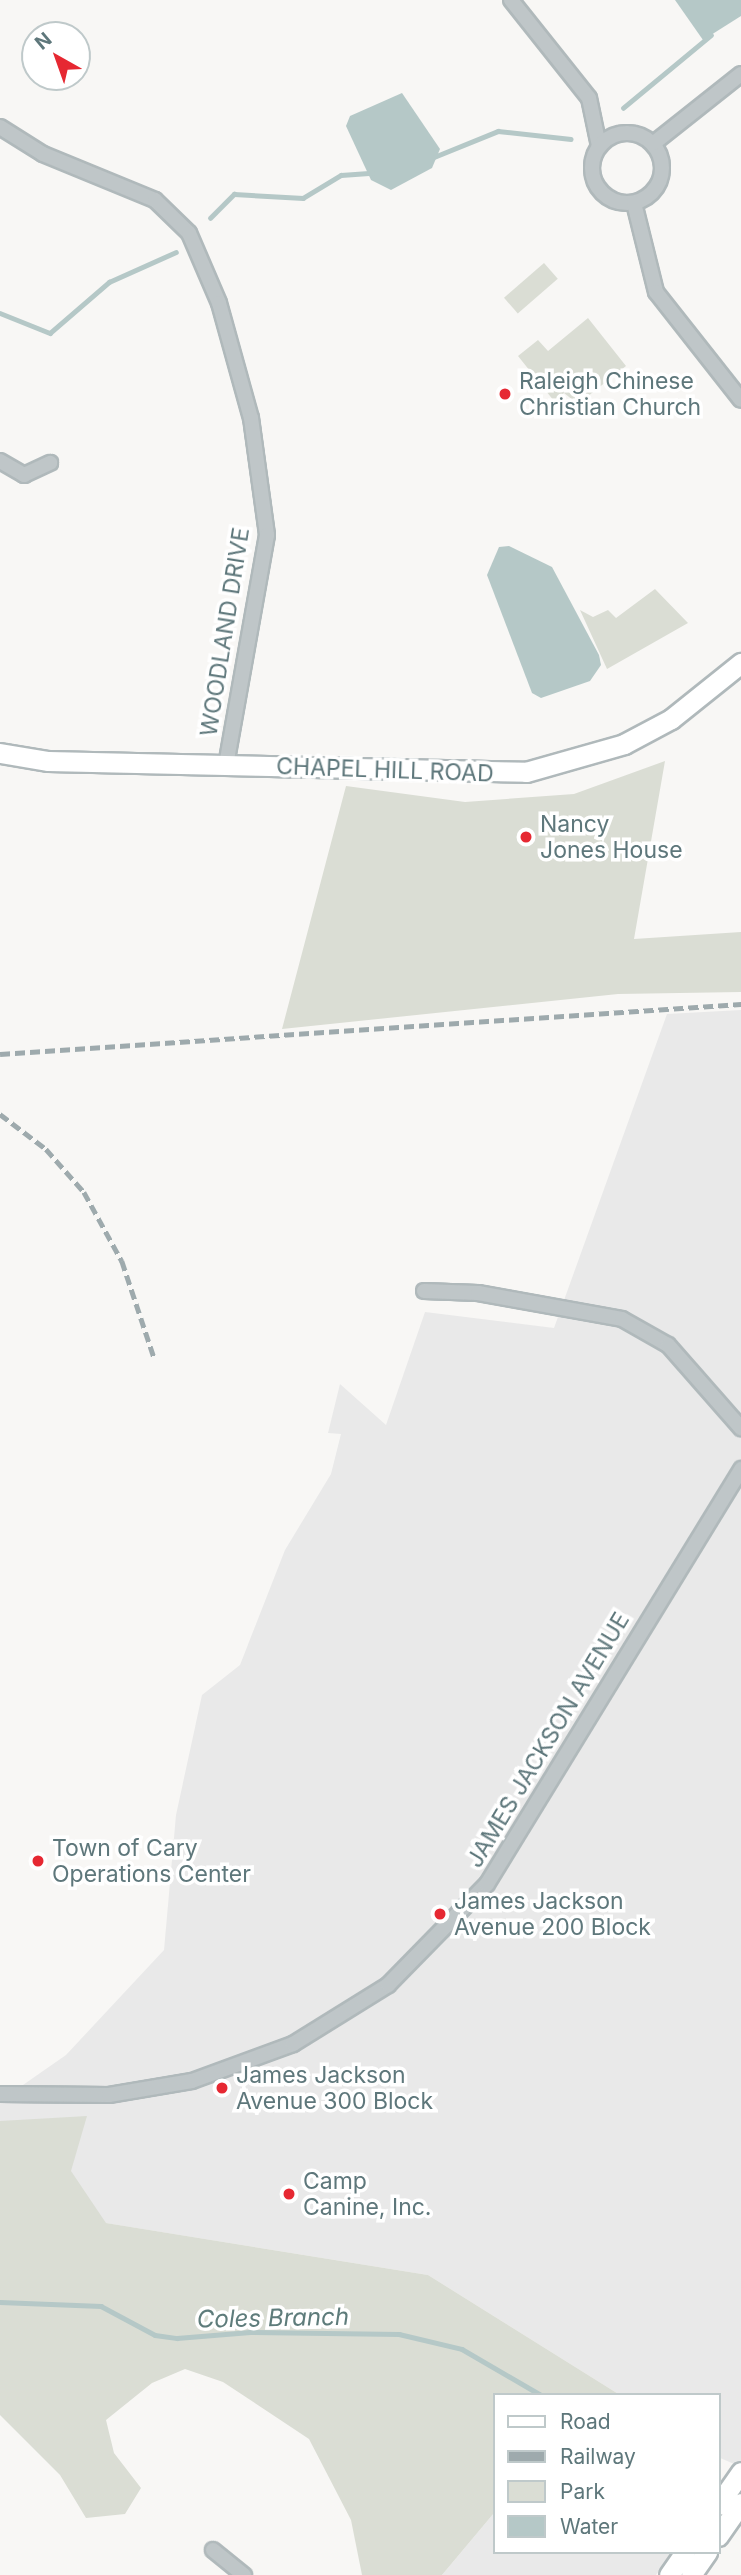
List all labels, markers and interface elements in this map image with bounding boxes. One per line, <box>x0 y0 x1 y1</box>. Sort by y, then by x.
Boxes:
north arrow <box>21 21 91 91</box>
text: N <box>31 28 56 55</box>
place label: Raleigh Chinese Christian Church <box>519 367 701 421</box>
marker: Raleigh Chinese Christian Church <box>497 386 513 402</box>
street label: WOODLAND DRIVE <box>195 526 255 738</box>
street label: CHAPEL HILL ROAD <box>276 752 494 788</box>
place label: Nancy Jones House <box>540 810 683 864</box>
marker: Nancy Jones House <box>518 829 534 845</box>
street label: JAMES JACKSON AVENUE <box>461 1608 635 1872</box>
place label: Town of Cary Operations Center <box>52 1834 251 1888</box>
marker: Town of Cary Operations Center <box>30 1853 46 1869</box>
place label: James Jackson Avenue 200 Block <box>454 1887 651 1941</box>
marker: James Jackson Avenue 200 Block <box>432 1906 448 1922</box>
place label: James Jackson Avenue 300 Block <box>236 2061 433 2115</box>
marker: James Jackson Avenue 300 Block <box>214 2080 230 2096</box>
place label: Camp Canine, Inc. <box>303 2167 431 2221</box>
marker: Camp Canine, Inc. <box>281 2186 297 2202</box>
water label: Coles Branch <box>197 2302 349 2334</box>
legend <box>492 2393 720 2554</box>
text: Road <box>560 2409 611 2434</box>
text: Railway <box>560 2444 636 2469</box>
text: Park <box>560 2479 605 2504</box>
text: Water <box>560 2514 618 2539</box>

